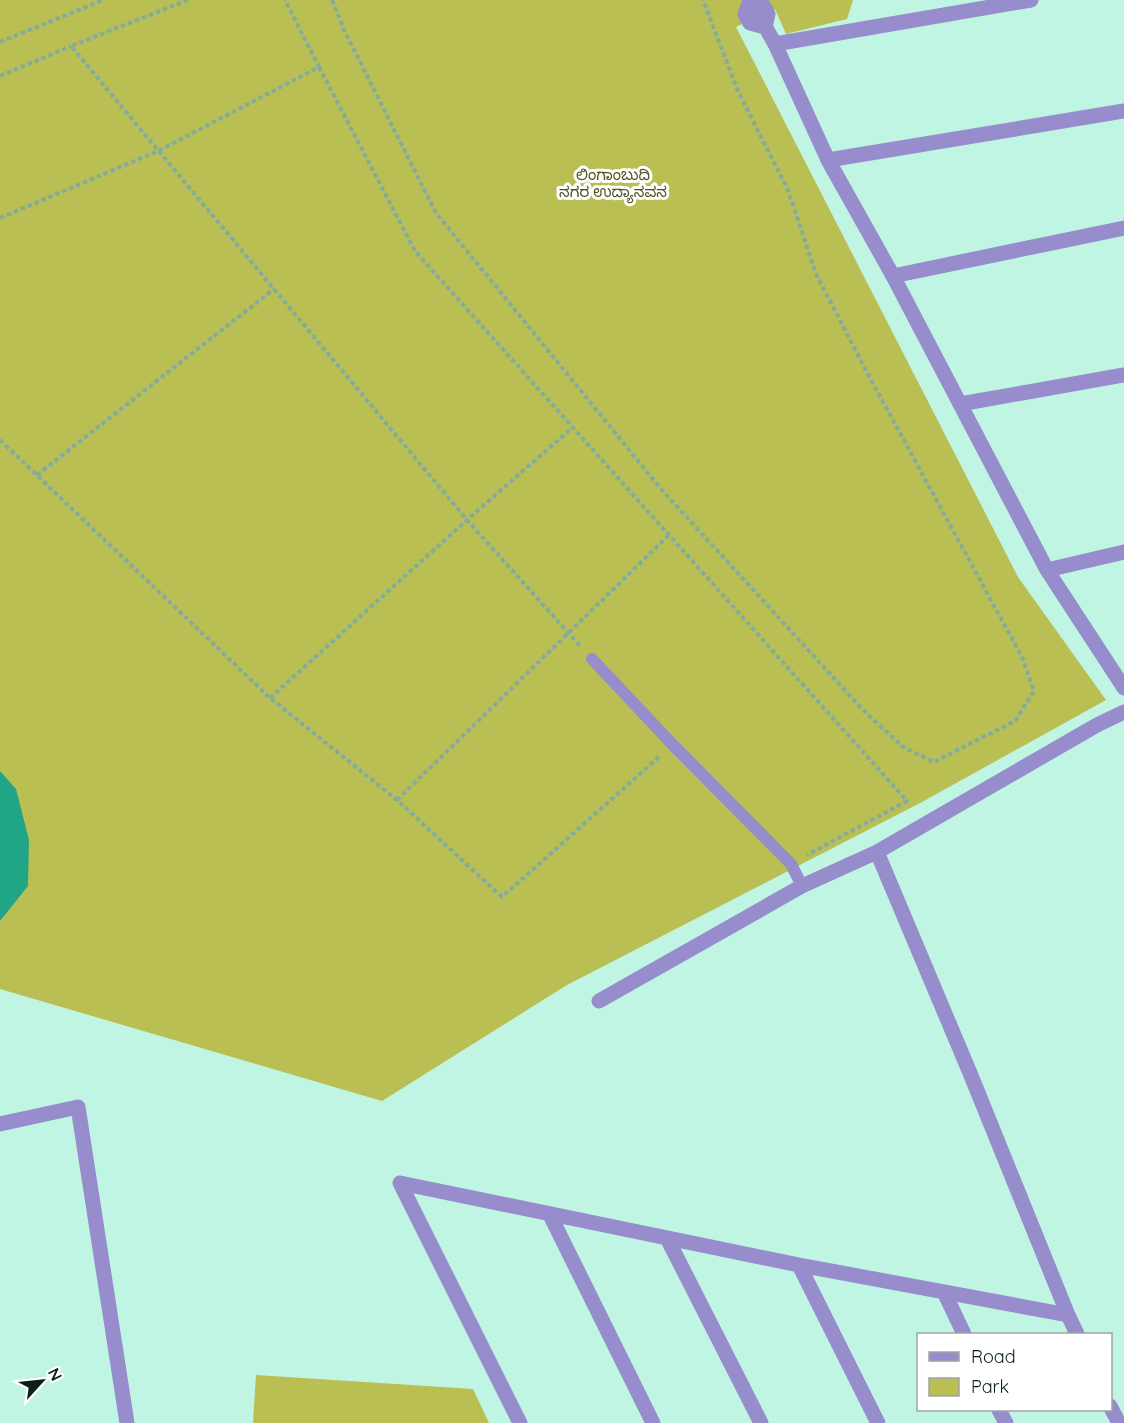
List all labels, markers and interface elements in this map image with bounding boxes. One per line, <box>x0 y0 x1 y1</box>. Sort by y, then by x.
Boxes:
park label: ಲಿಂಗಾಂಬುದಿ ನಗರ ಉದ್ಯಾನವನ <box>559 165 667 204</box>
legend <box>917 1333 1112 1411</box>
text: Road <box>971 1345 1016 1368</box>
north arrow <box>12 1351 72 1411</box>
text: N <box>44 1364 67 1384</box>
text: Park <box>971 1375 1009 1398</box>

